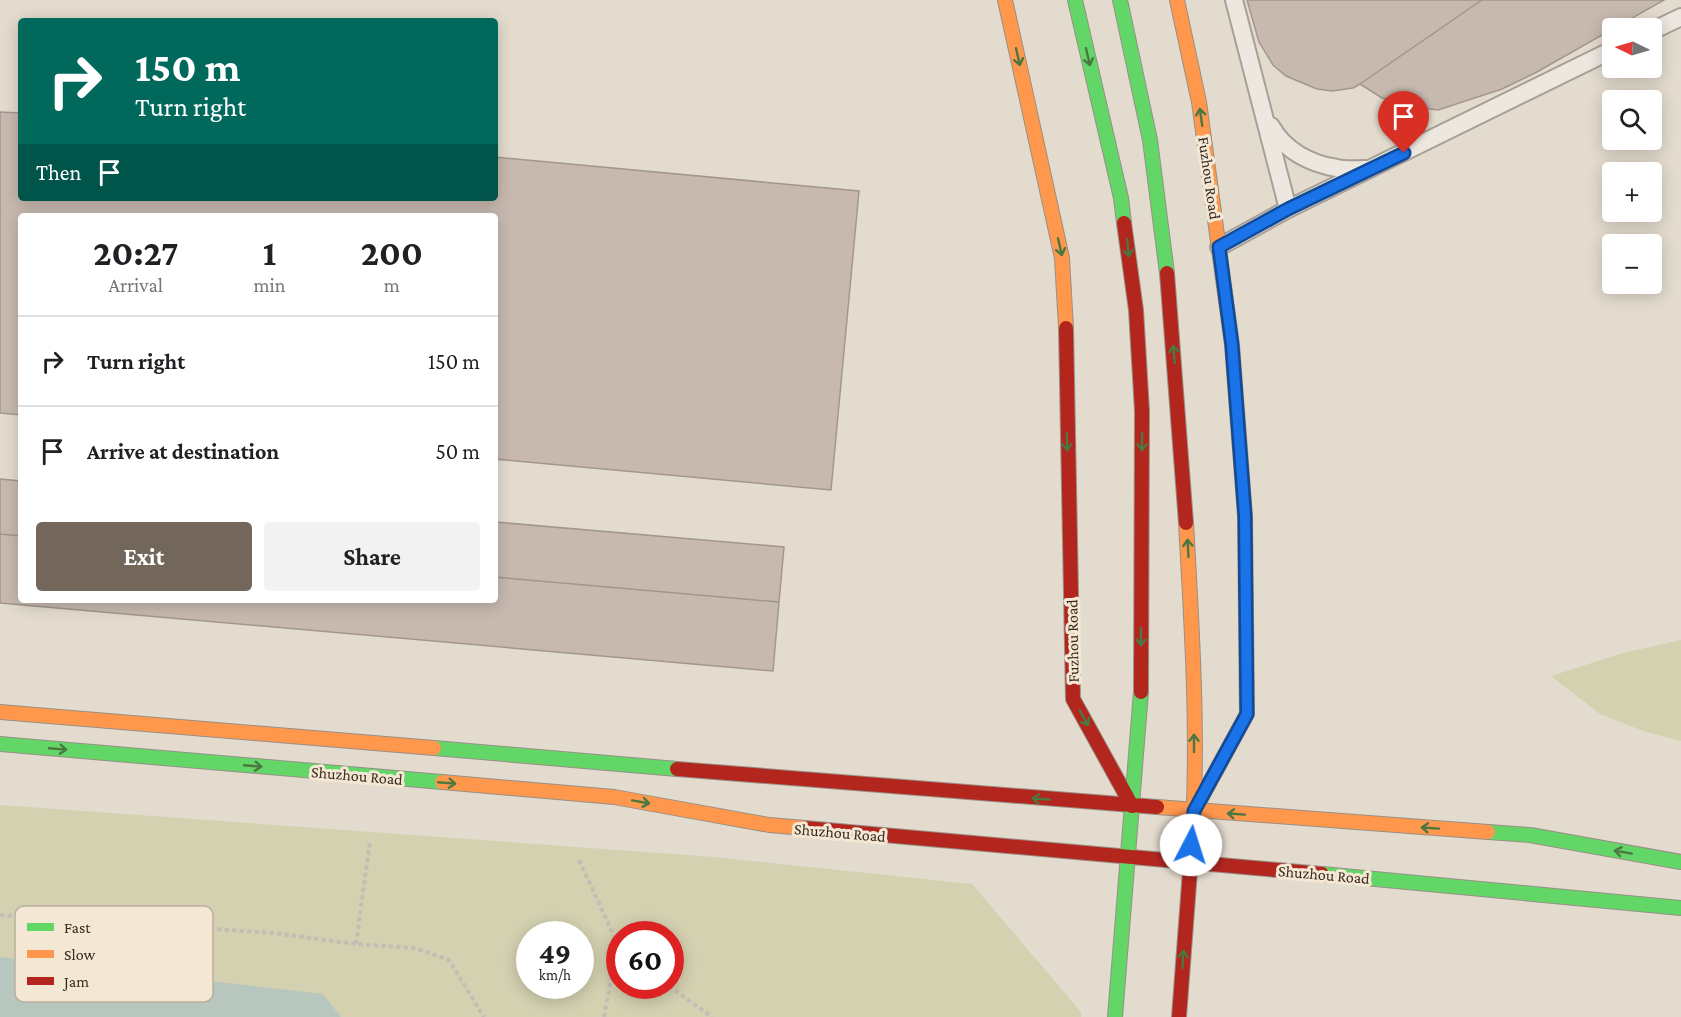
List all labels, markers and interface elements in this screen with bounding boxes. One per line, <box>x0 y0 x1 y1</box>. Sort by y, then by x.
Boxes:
north arrow <box>1602 18 1662 78</box>
map controls <box>1602 18 1662 294</box>
icon: right <box>36 42 114 120</box>
text: 150 m <box>135 43 240 90</box>
one-way arrow <box>1012 47 1024 66</box>
one-way arrow <box>1083 47 1095 66</box>
button: search <box>1602 90 1662 150</box>
pin <box>1378 91 1429 153</box>
text: Turn right <box>135 92 246 122</box>
icon: arrive <box>1387 100 1420 133</box>
one-way arrow <box>1196 108 1207 128</box>
street label: Fuzhou Road <box>1195 136 1224 221</box>
icon: arrive <box>93 156 126 189</box>
text: Then <box>36 160 81 185</box>
button: + <box>1602 162 1662 222</box>
text: 20:27 <box>93 233 178 273</box>
text: 1 <box>263 233 276 273</box>
text: 200 <box>361 233 423 273</box>
button: − <box>1602 234 1662 294</box>
one-way arrow <box>1055 237 1066 257</box>
one-way arrow <box>1122 237 1133 257</box>
text: Arrival <box>109 274 163 296</box>
text: min <box>253 274 286 296</box>
text: m <box>384 274 400 296</box>
one-way arrow <box>1168 344 1179 364</box>
icon: right <box>36 345 69 378</box>
text: Turn right <box>87 349 185 374</box>
text: 150 m <box>428 349 480 374</box>
one-way arrow <box>1062 431 1073 451</box>
one-way arrow <box>1136 432 1148 452</box>
icon: arrive <box>36 435 69 468</box>
text: Arrive at destination <box>87 439 279 464</box>
text: 50 m <box>435 439 480 464</box>
button: Exit <box>36 522 252 591</box>
button: Share <box>264 522 480 591</box>
one-way arrow <box>1182 539 1193 559</box>
street label: Fuzhou Road <box>1063 599 1082 683</box>
one-way arrow <box>1135 627 1147 647</box>
one-way arrow <box>1078 709 1090 726</box>
one-way arrow <box>1188 734 1200 754</box>
one-way arrow <box>48 744 68 755</box>
one-way arrow <box>242 761 262 772</box>
street label: Shuzhou Road <box>310 763 404 788</box>
one-way arrow <box>436 778 456 789</box>
one-way arrow <box>1032 793 1052 804</box>
one-way arrow <box>630 797 650 808</box>
one-way arrow <box>1226 808 1246 819</box>
position arrow <box>1159 813 1223 877</box>
street label: Shuzhou Road <box>793 820 887 845</box>
one-way arrow <box>1421 822 1441 833</box>
one-way arrow <box>1614 846 1634 857</box>
street label: Shuzhou Road <box>1277 862 1371 887</box>
legend <box>15 906 213 1002</box>
text: Fast <box>64 919 91 936</box>
speed limit sign: 60 <box>606 921 684 999</box>
text: 49 <box>539 936 571 969</box>
text: Slow <box>64 946 96 963</box>
one-way arrow <box>1178 949 1189 969</box>
text: km/h <box>539 967 571 983</box>
text: Jam <box>62 973 89 991</box>

